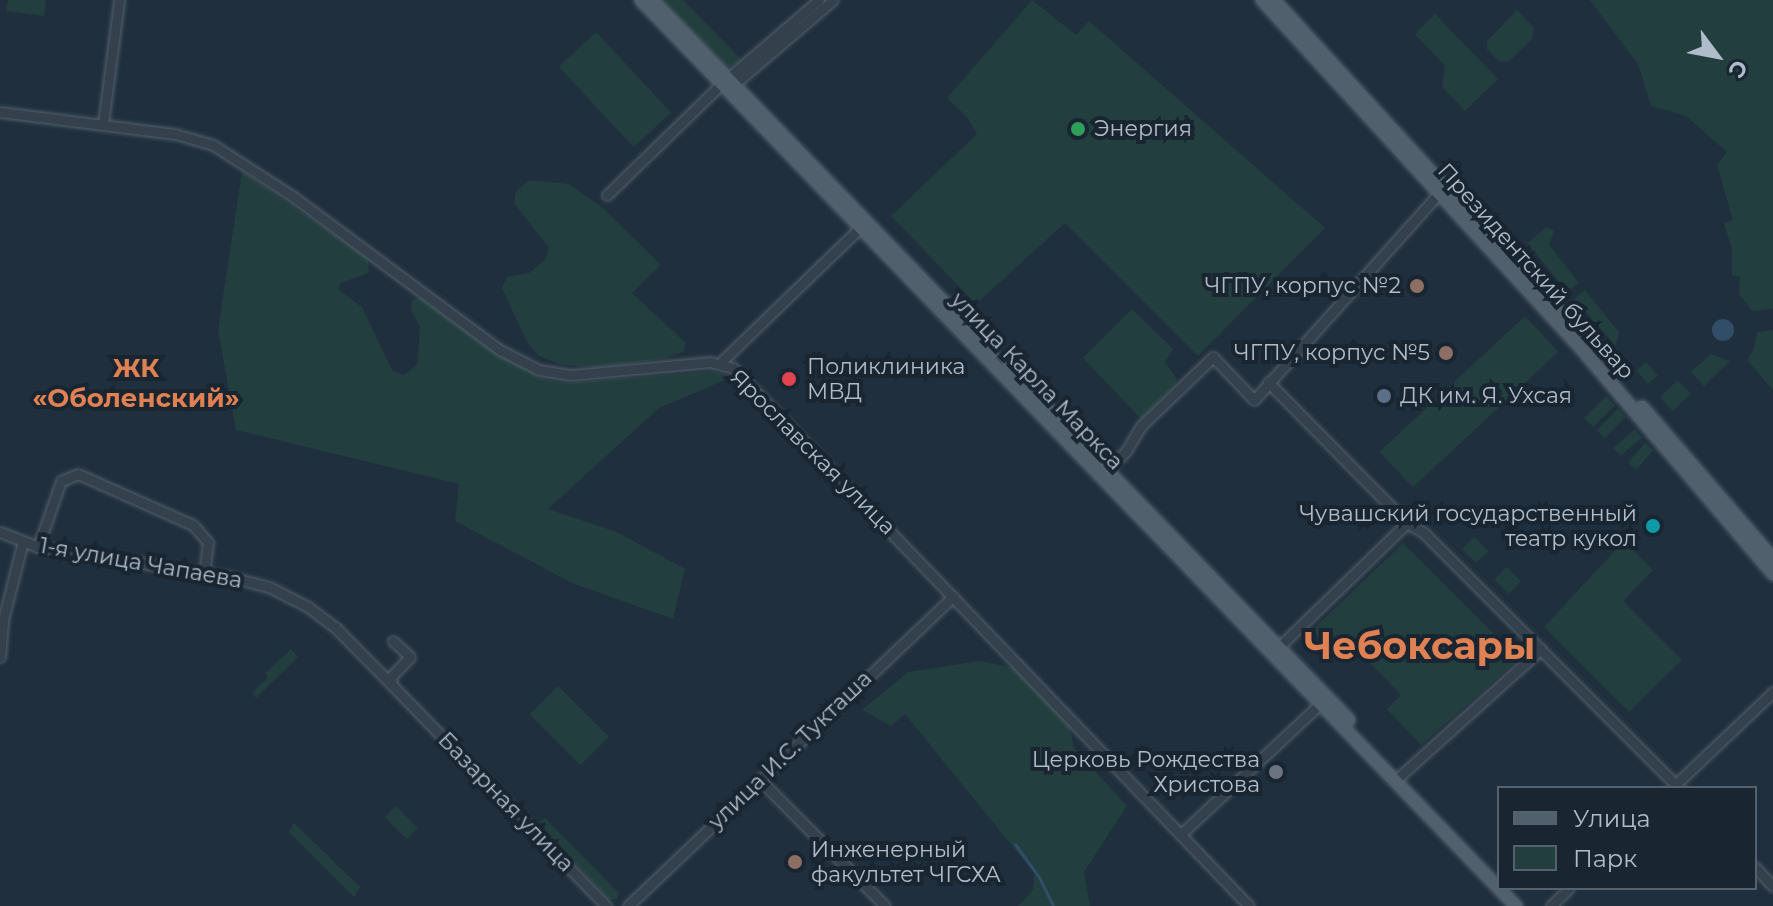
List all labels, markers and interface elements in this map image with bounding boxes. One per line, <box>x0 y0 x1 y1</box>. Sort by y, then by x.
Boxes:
north arrow <box>1677 16 1757 96</box>
text: С <box>1722 55 1753 83</box>
place label: Энергия <box>1094 116 1192 142</box>
marker: Энергия <box>1069 120 1087 138</box>
street label: Президентский бульвар <box>1432 158 1640 384</box>
place label: ЧГПУ, корпус №2 <box>1205 273 1401 299</box>
marker: ЧГПУ, корпус №2 <box>1408 277 1426 295</box>
street label: улица Карла Маркса <box>945 287 1129 475</box>
place label: ЧГПУ, корпус №5 <box>1234 340 1430 366</box>
marker: ЧГПУ, корпус №5 <box>1437 344 1455 362</box>
district label: ЖК «Оболенский» <box>33 353 239 414</box>
place label: Поликлиника МВД <box>807 353 965 404</box>
street label: Ярославская улица <box>725 364 901 540</box>
marker: Поликлиника МВД <box>778 368 800 390</box>
place label: ДК им. Я. Ухсая <box>1400 383 1572 409</box>
marker: ДК им. Я. Ухсая <box>1375 387 1393 405</box>
place label: Чувашский государственный театр кукол <box>1299 500 1637 552</box>
marker: Чувашский государственный театр кукол <box>1644 517 1662 535</box>
street label: 1-я улица Чапаева <box>38 532 244 594</box>
district label: Чебоксары <box>1305 623 1535 669</box>
street label: улица И.С. Тукташа <box>703 665 877 835</box>
street label: Базарная улица <box>433 727 579 877</box>
place label: Церковь Рождества Христова <box>1032 746 1260 798</box>
marker: Церковь Рождества Христова <box>1267 763 1285 781</box>
legend <box>1497 786 1757 890</box>
text: Улица <box>1573 804 1651 833</box>
place label: Инженерный факультет ЧГСХА <box>811 836 1001 888</box>
text: Парк <box>1573 844 1637 873</box>
marker: Инженерный факультет ЧГСХА <box>786 853 804 871</box>

